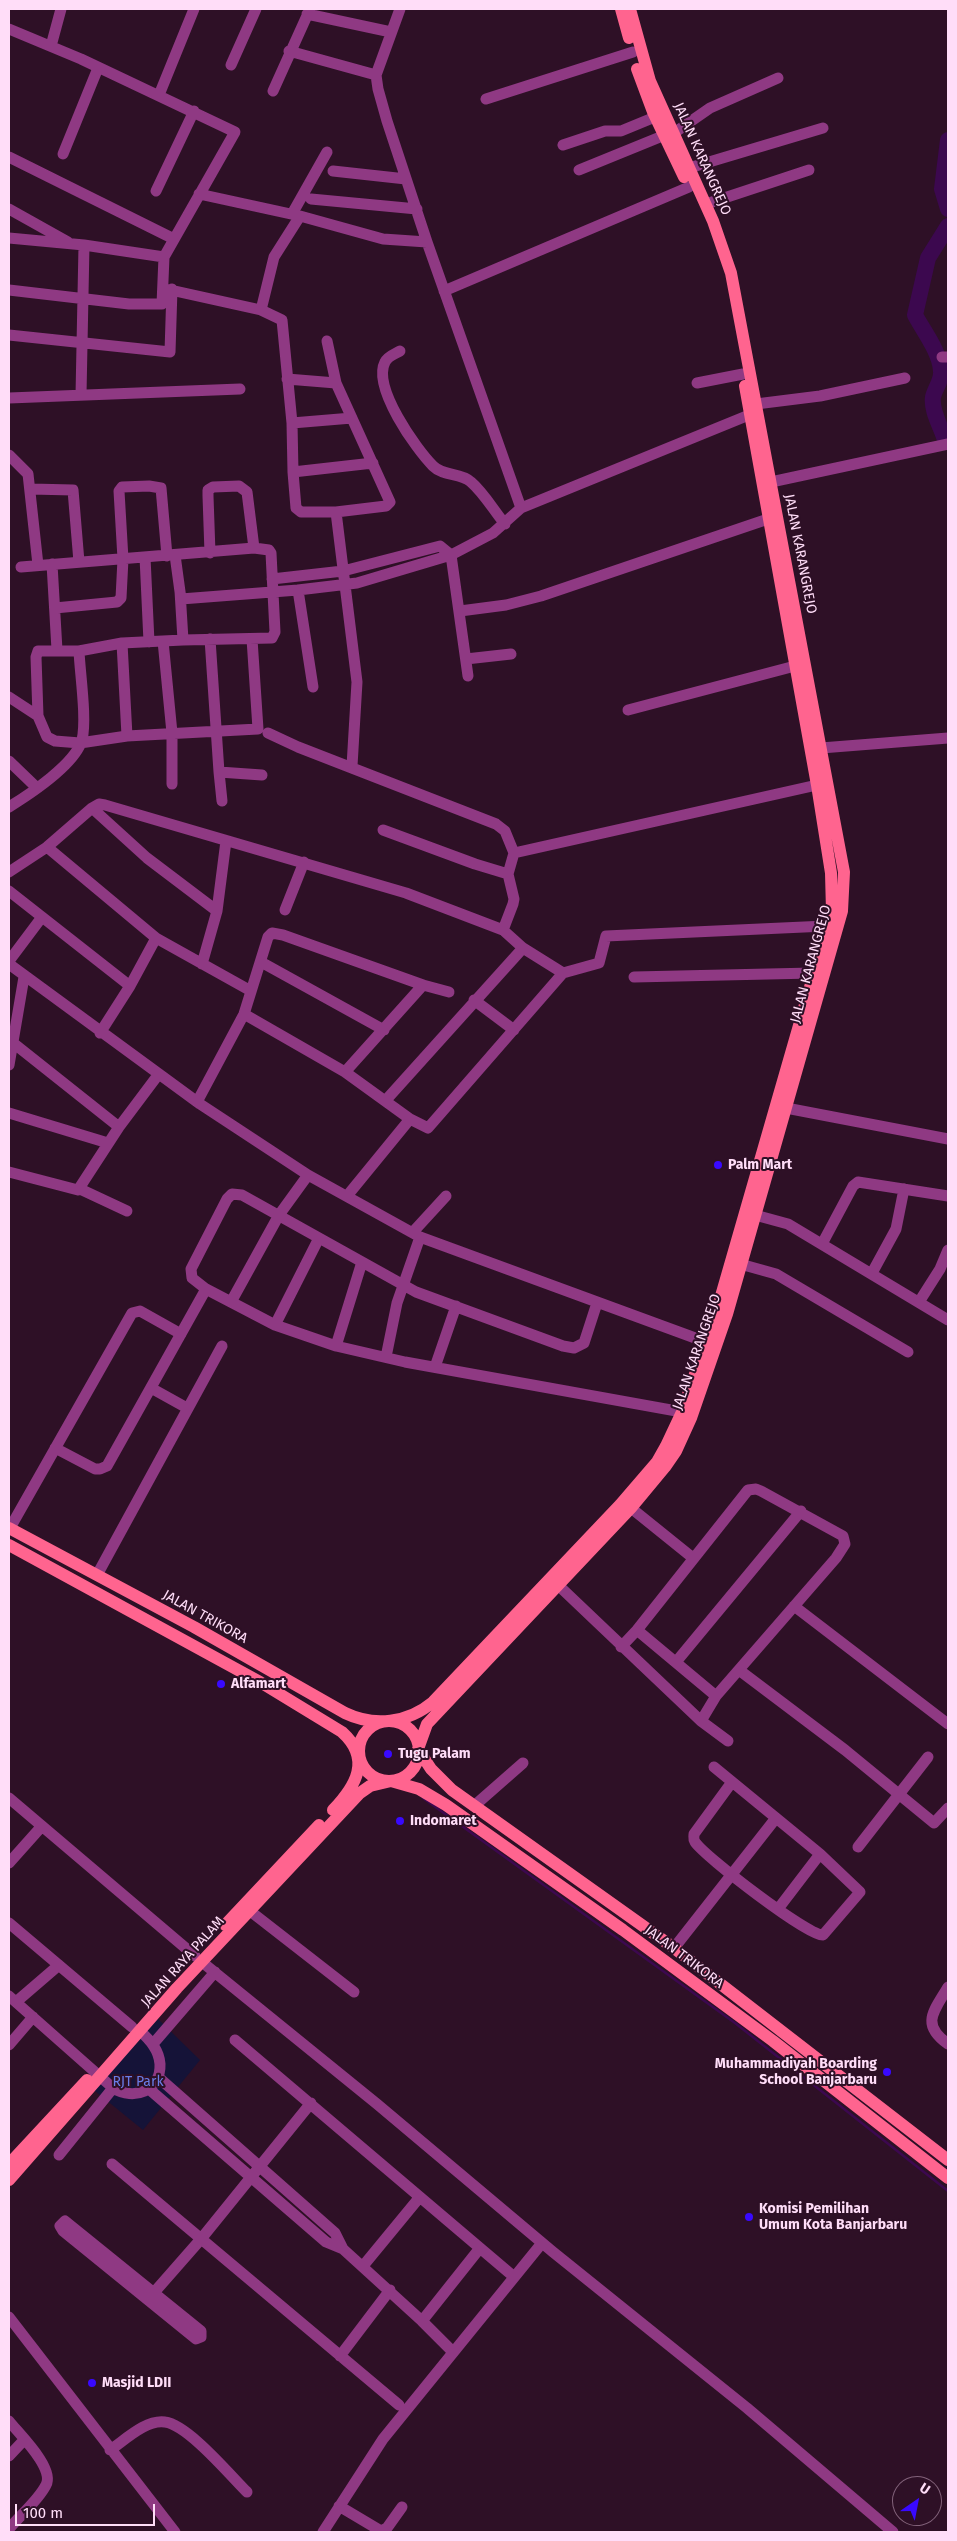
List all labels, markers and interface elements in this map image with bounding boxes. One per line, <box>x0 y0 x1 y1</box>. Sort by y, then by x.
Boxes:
street label: JALAN KARANGREJO <box>670 100 734 218</box>
street label: JALAN KARANGREJO <box>780 493 820 615</box>
street label: JALAN KARANGREJO <box>787 903 835 1025</box>
place label: Palm Mart <box>728 1157 792 1173</box>
marker: Palm Mart <box>712 1159 724 1171</box>
street label: JALAN KARANGREJO <box>669 1292 725 1412</box>
street label: JALAN TRIKORA <box>160 1587 250 1647</box>
place label: Alfamart <box>231 1676 286 1692</box>
marker: Alfamart <box>215 1678 227 1690</box>
place label: Tugu Palam <box>398 1746 471 1762</box>
marker: Tugu Palam <box>382 1748 394 1760</box>
place label: Indomaret <box>410 1813 477 1829</box>
marker: Indomaret <box>394 1815 406 1827</box>
street label: JALAN RAYA PALAM <box>138 1913 228 2011</box>
street label: JALAN TRIKORA <box>641 1922 727 1992</box>
place label: Muhammadiyah Boarding School Banjarbaru <box>715 2056 877 2088</box>
marker: Muhammadiyah Boarding School Banjarbaru <box>881 2066 893 2078</box>
park label: RJT Park <box>112 2074 164 2090</box>
place label: Komisi Pemilihan Umum Kota Banjarbaru <box>759 2201 907 2234</box>
marker: Komisi Pemilihan Umum Kota Banjarbaru <box>743 2211 755 2223</box>
place label: Masjid LDII <box>102 2375 171 2391</box>
marker: Masjid LDII <box>86 2377 98 2389</box>
north arrow <box>892 2476 942 2526</box>
text: U <box>916 2479 933 2498</box>
scale bar <box>18 2494 158 2526</box>
text: 100 m <box>23 2504 63 2522</box>

